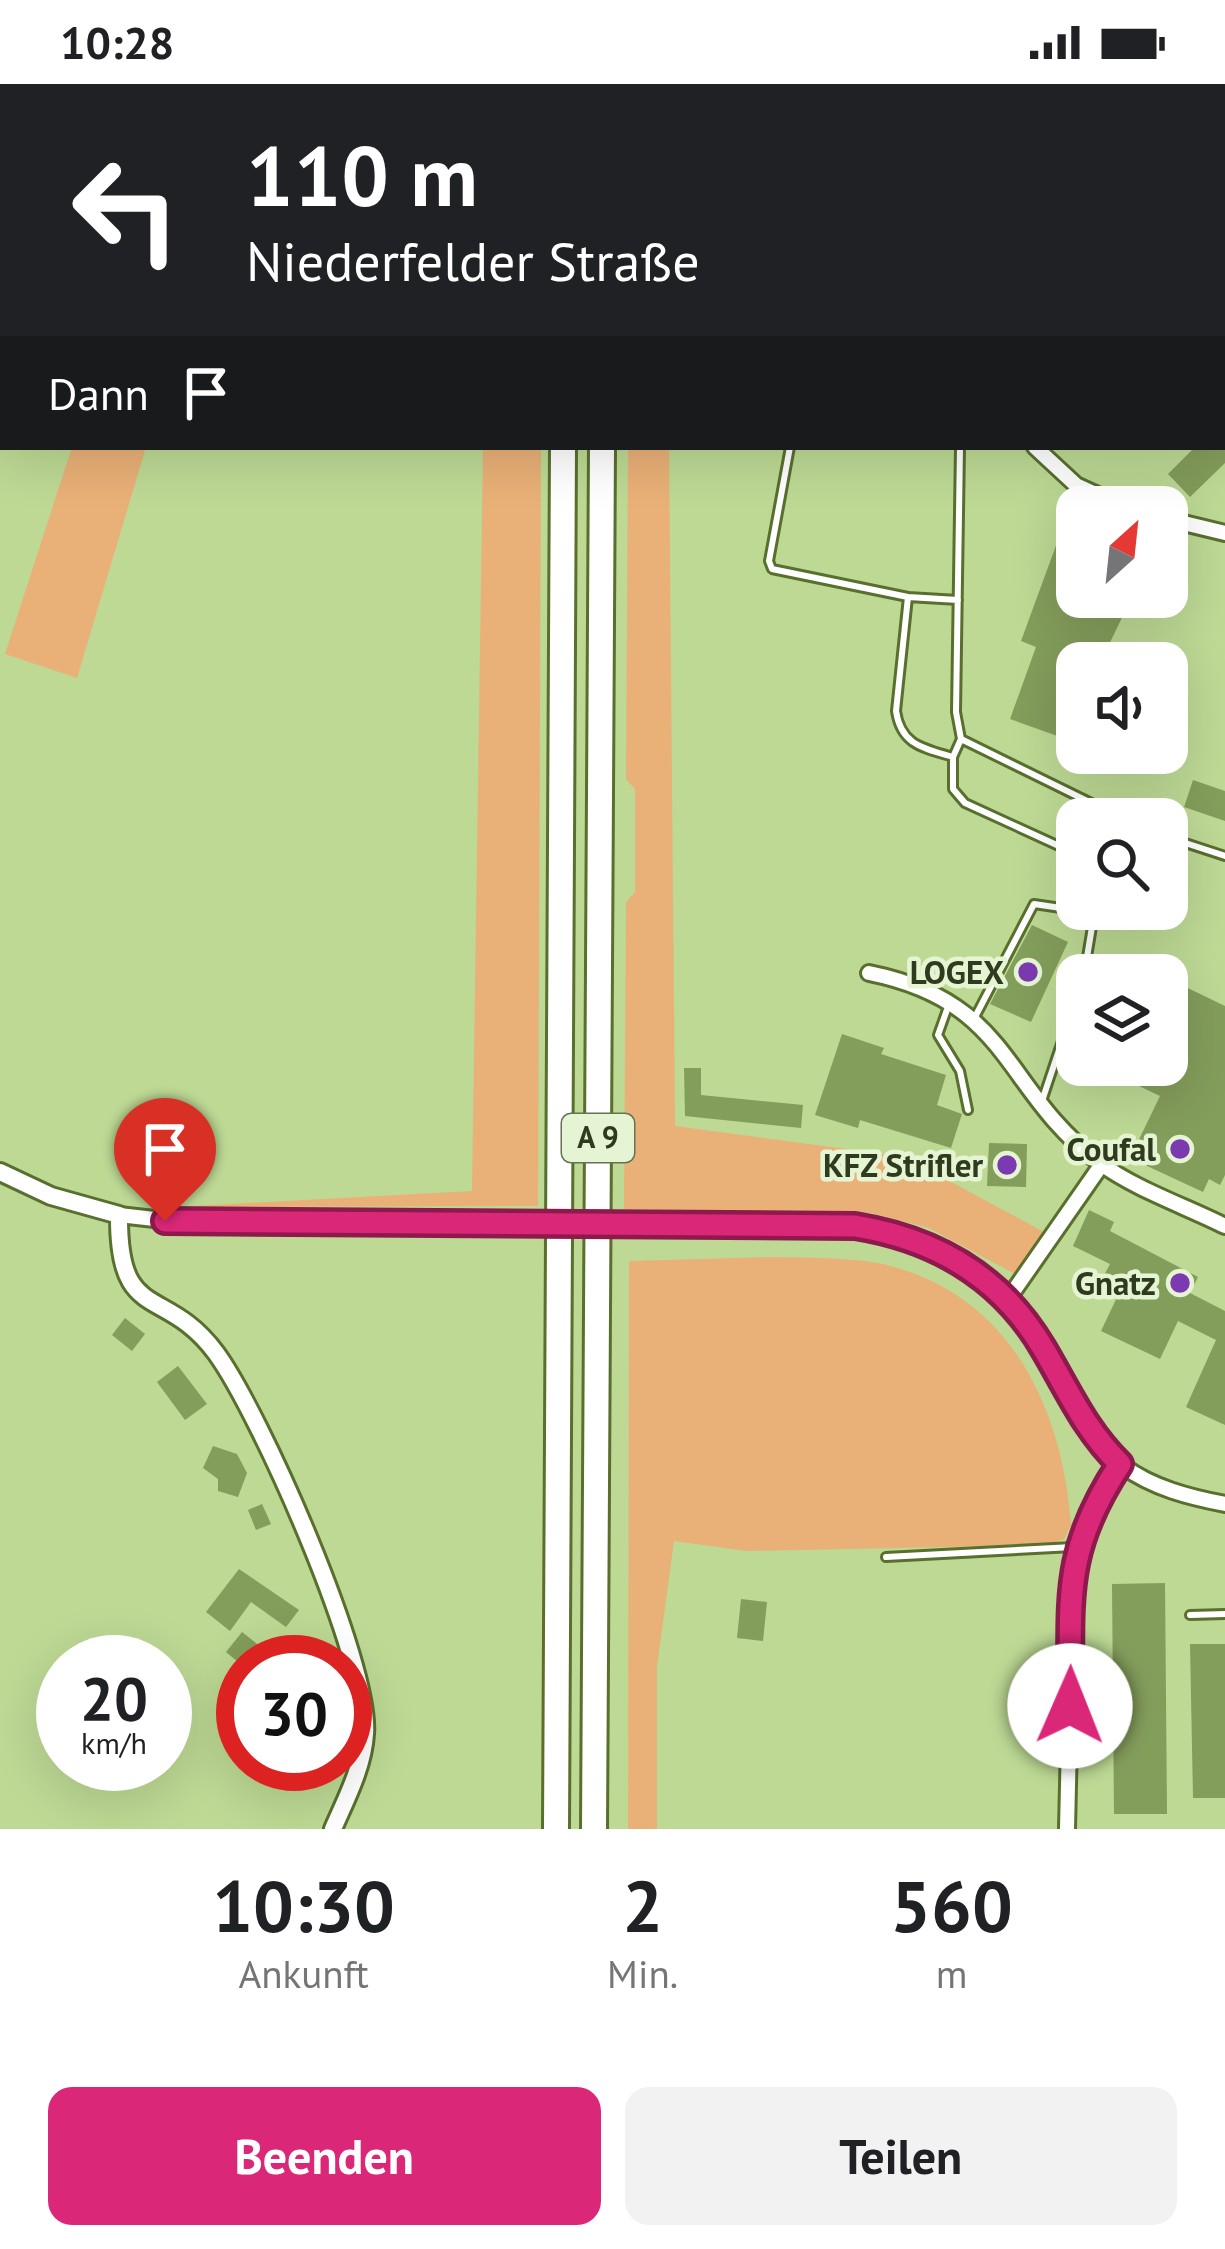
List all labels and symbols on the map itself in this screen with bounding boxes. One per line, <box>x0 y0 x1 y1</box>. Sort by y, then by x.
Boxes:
north arrow <box>1056 486 1188 618</box>
place label: LOGEX <box>910 950 1004 993</box>
marker: LOGEX <box>1015 959 1041 985</box>
pin <box>114 1098 216 1221</box>
road number: A 9 <box>562 1114 634 1162</box>
place label: Coufal <box>1067 1127 1156 1170</box>
marker: Coufal <box>1167 1136 1193 1162</box>
place label: KFZ Strifler <box>823 1143 983 1186</box>
marker: KFZ Strifler <box>994 1152 1020 1178</box>
place label: Gnatz <box>1075 1261 1156 1304</box>
marker: Gnatz <box>1167 1270 1193 1296</box>
speed limit sign: 30 <box>216 1635 372 1791</box>
position arrow <box>1007 1643 1133 1769</box>

